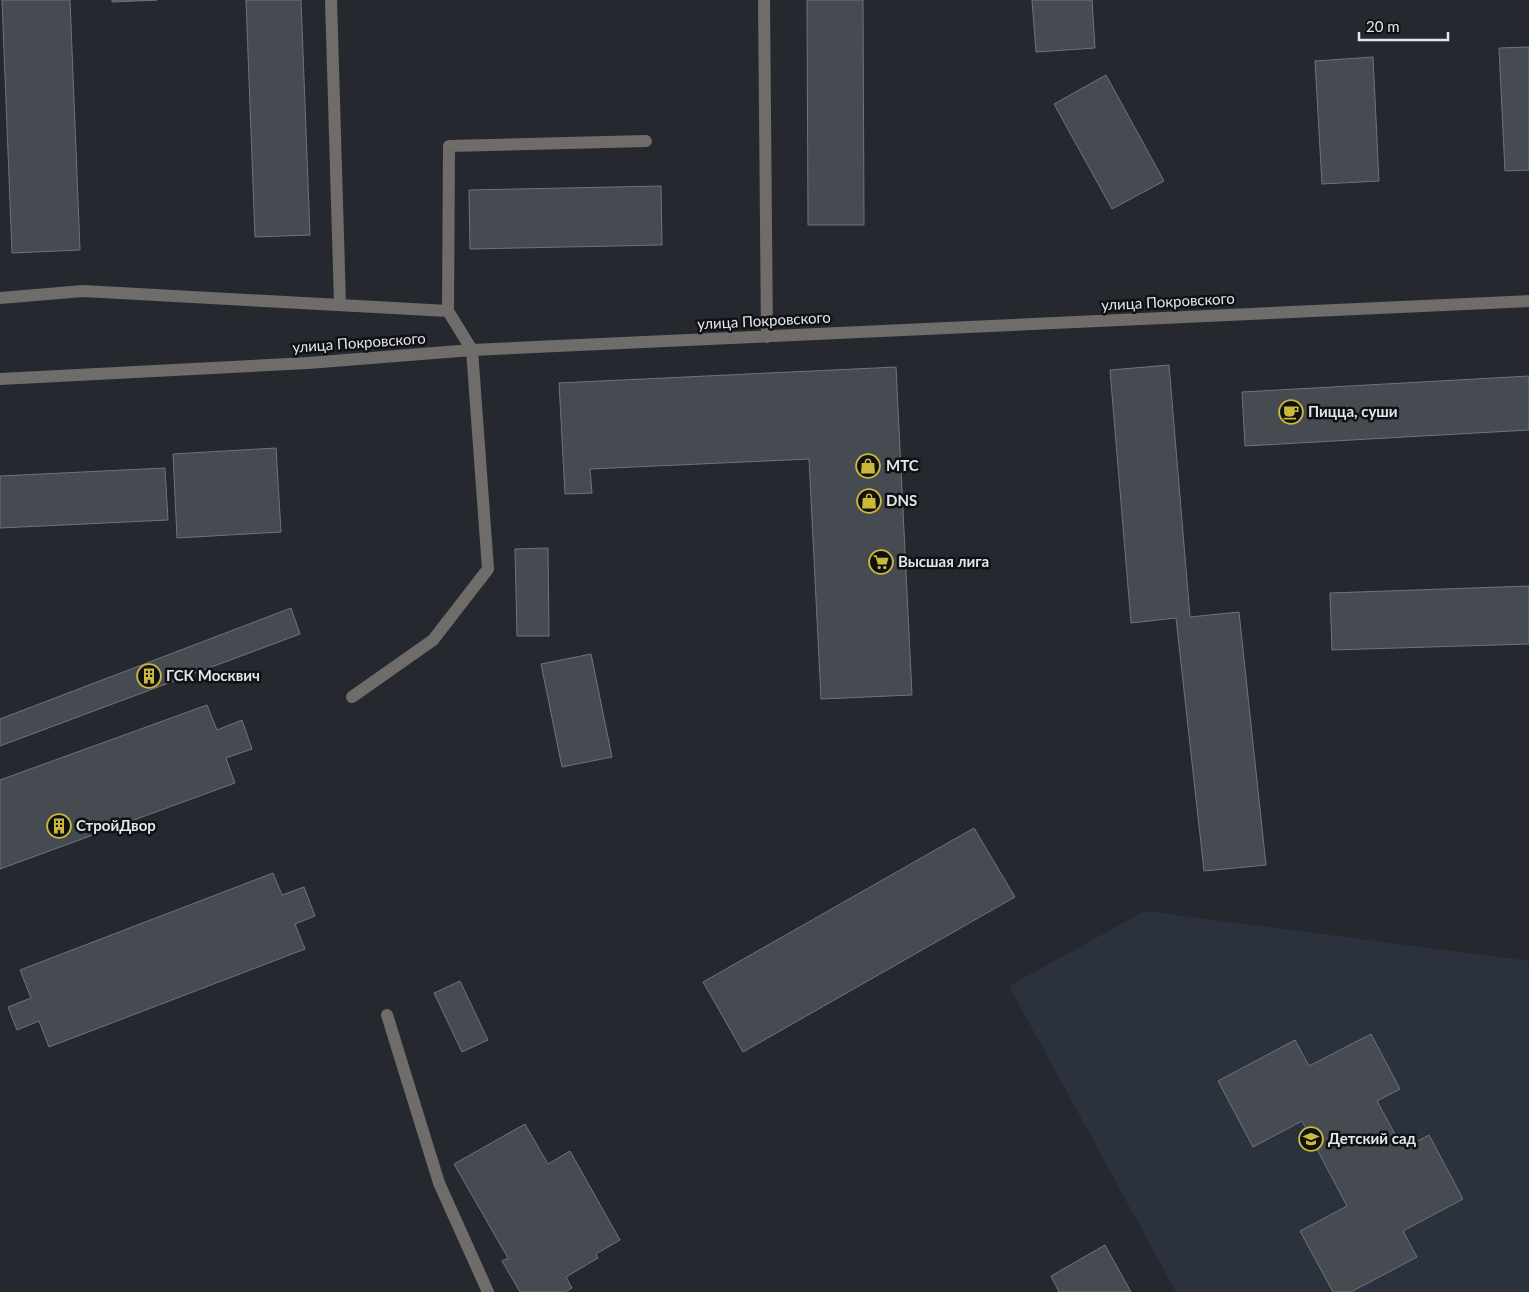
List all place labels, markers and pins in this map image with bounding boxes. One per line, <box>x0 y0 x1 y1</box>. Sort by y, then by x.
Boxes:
cafe icon: Пицца, суши <box>1278 399 1304 425</box>
place label: Пицца, суши <box>1308 402 1398 420</box>
shop icon: МТС <box>855 453 881 479</box>
place label: МТС <box>886 456 919 474</box>
shop icon: DNS <box>856 488 882 514</box>
place label: DNS <box>886 491 917 509</box>
supermarket icon: Высшая лига <box>868 549 894 575</box>
place label: Высшая лига <box>898 552 989 570</box>
building icon: ГСК Москвич <box>136 663 162 689</box>
place label: ГСК Москвич <box>166 666 260 684</box>
building icon: СтройДвор <box>46 813 72 839</box>
place label: СтройДвор <box>76 816 156 834</box>
school or university icon: Детский сад <box>1298 1126 1324 1152</box>
place label: Детский сад <box>1328 1129 1417 1147</box>

